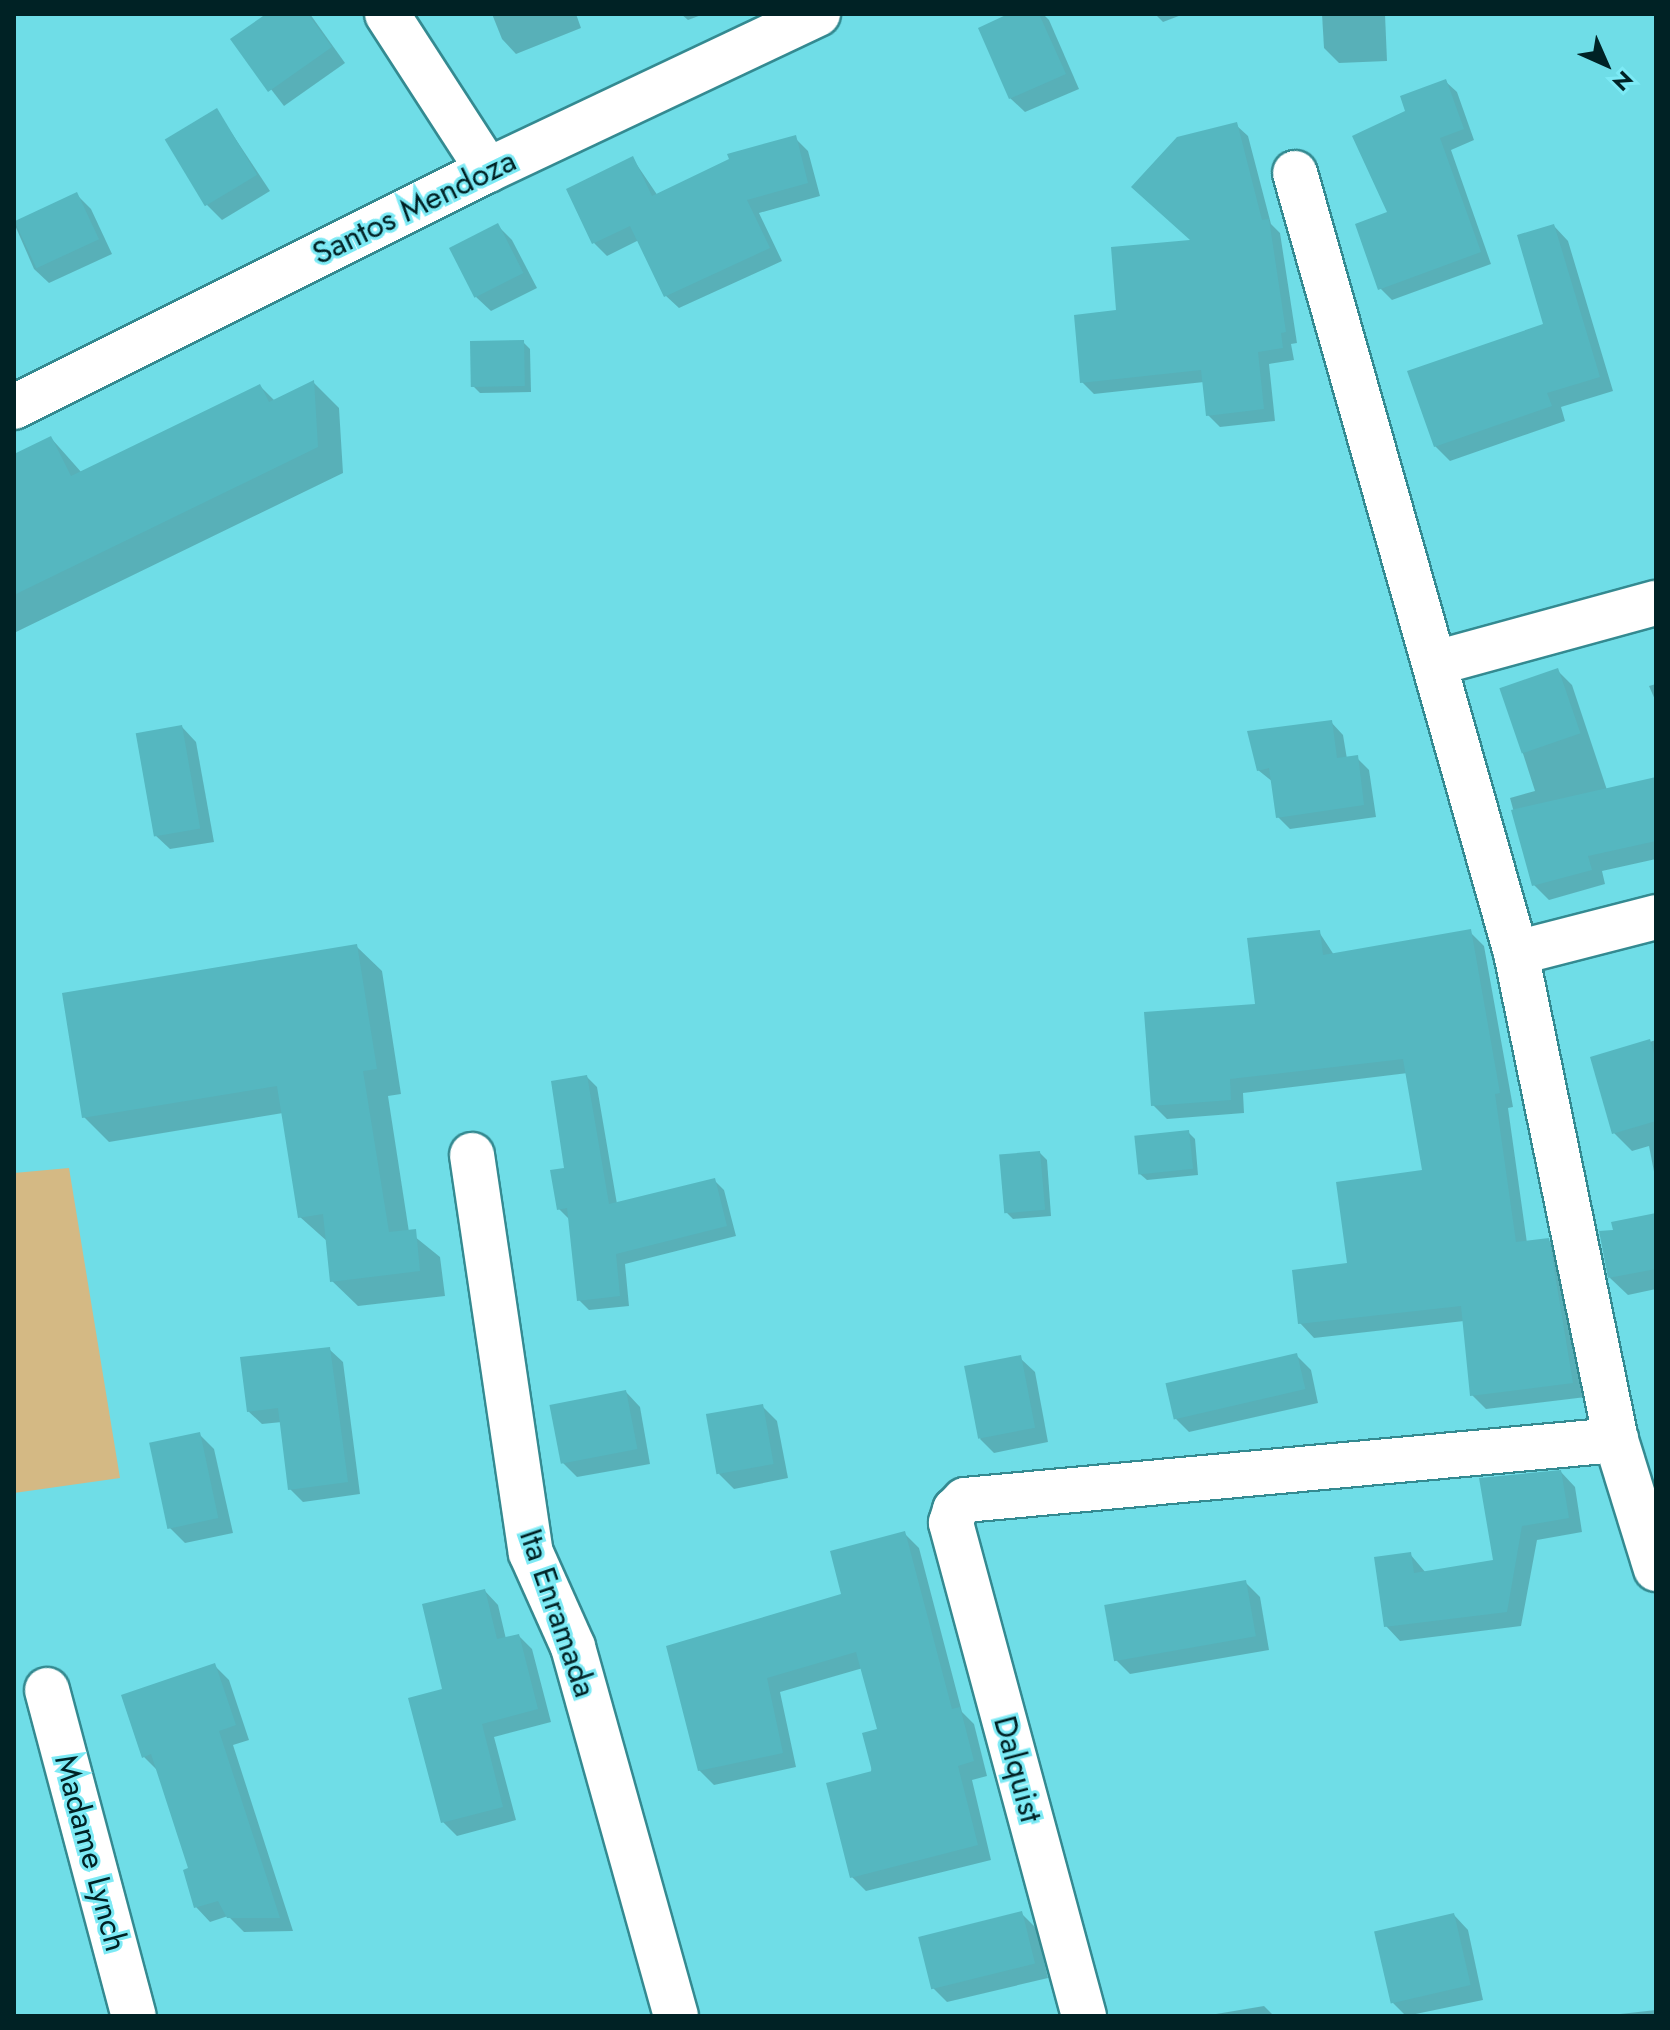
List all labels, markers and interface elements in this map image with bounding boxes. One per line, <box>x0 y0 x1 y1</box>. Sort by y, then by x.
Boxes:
north arrow <box>1566 24 1646 104</box>
text: N <box>1605 63 1640 98</box>
street label: Santos Mendoza <box>306 141 522 273</box>
street label: Ita Enramada <box>511 1524 605 1702</box>
street label: Dalquist <box>985 1712 1051 1826</box>
street label: Madame Lynch <box>46 1751 136 1955</box>

